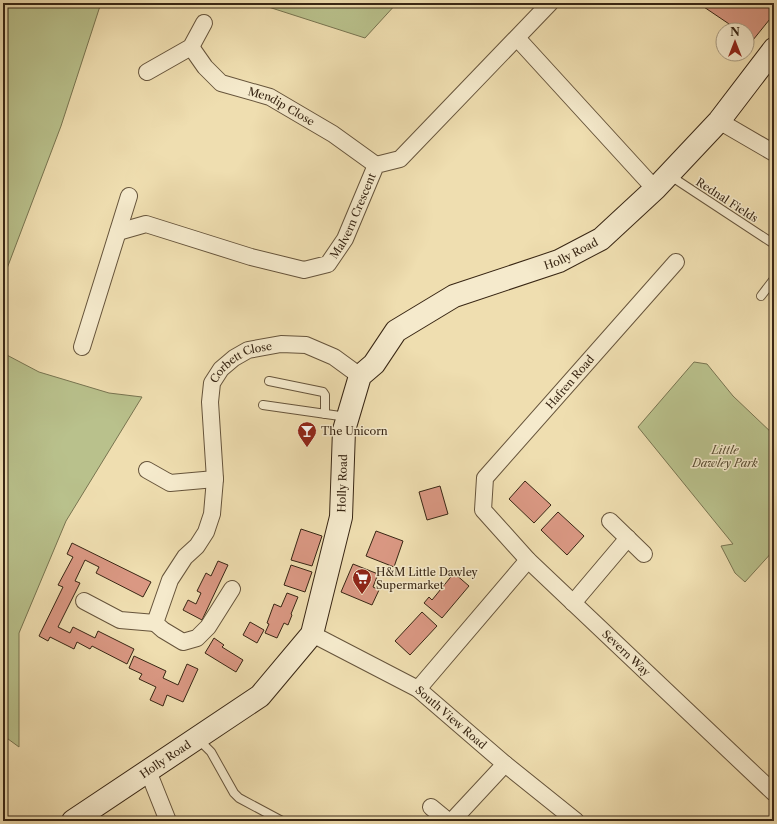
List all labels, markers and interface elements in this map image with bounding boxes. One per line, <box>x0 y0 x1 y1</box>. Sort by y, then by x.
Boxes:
north arrow <box>715 22 755 62</box>
text: N <box>730 25 740 39</box>
street label: Mendip Close <box>246 84 317 129</box>
street label: Malvern Crescent <box>327 171 379 261</box>
street label: Rednal Fields <box>693 175 761 225</box>
street label: Holly Road <box>542 235 601 273</box>
street label: Corbett Close <box>207 339 273 386</box>
street label: Hafren Road <box>543 352 597 412</box>
bar icon: The Unicorn <box>296 420 318 448</box>
place label: The Unicorn <box>321 424 388 438</box>
park label: Little Dawley Park <box>691 443 758 470</box>
street label: Holly Road <box>334 454 350 513</box>
place label: H&M Little Dawley Supermarket <box>376 565 479 592</box>
supermarket icon: H&M Little Dawley Supermarket <box>351 567 373 595</box>
street label: Severn Way <box>599 627 654 680</box>
street label: South View Road <box>412 683 490 752</box>
street label: Holly Road <box>137 737 194 781</box>

